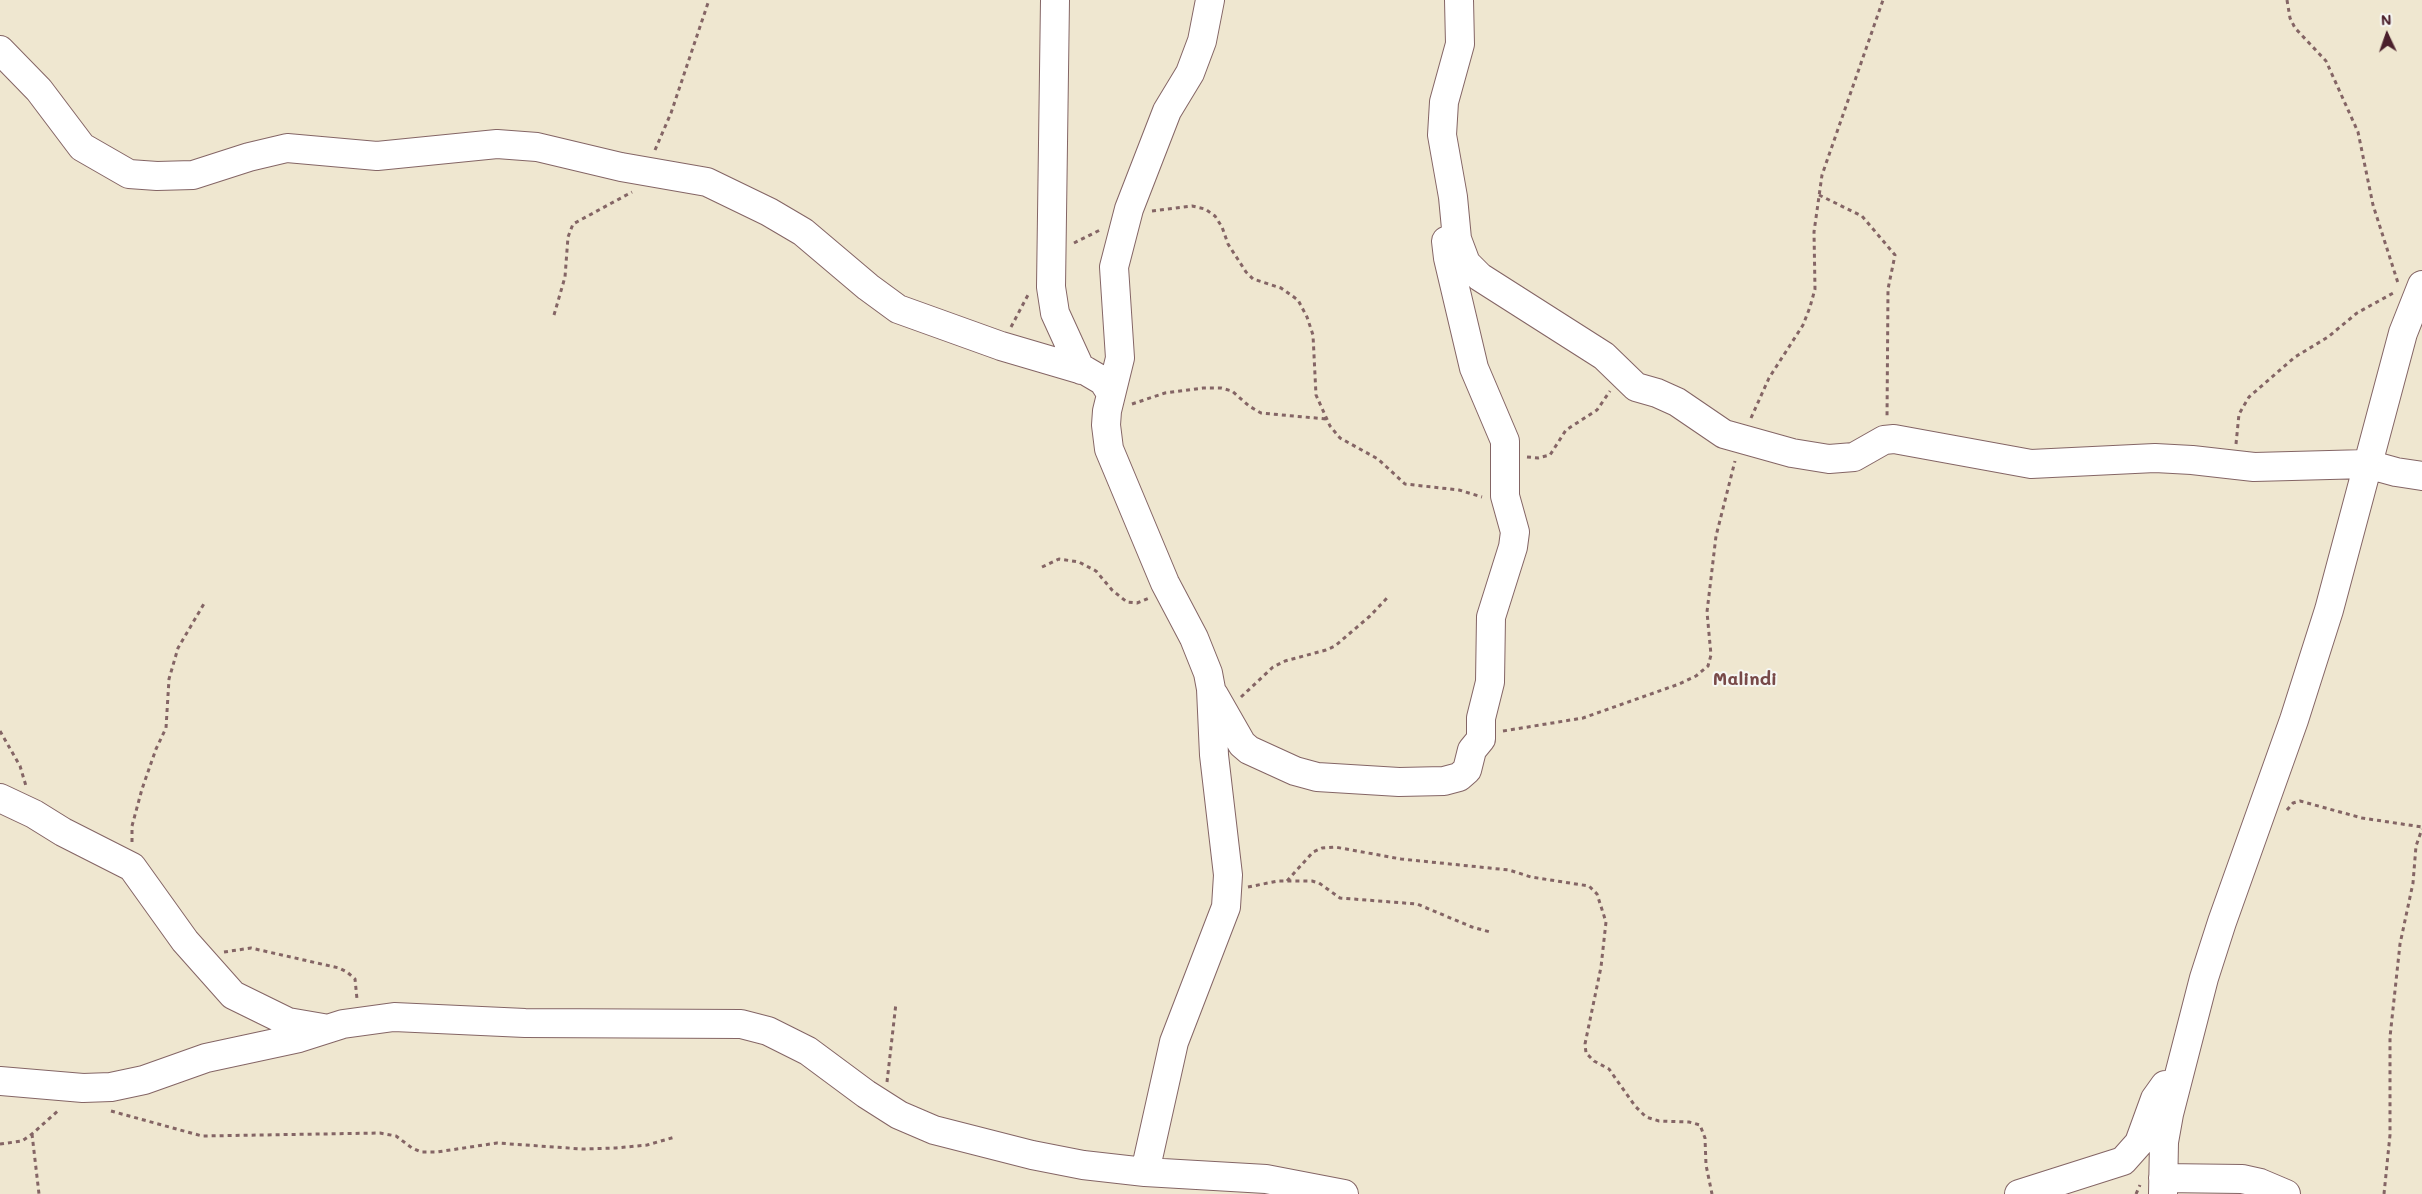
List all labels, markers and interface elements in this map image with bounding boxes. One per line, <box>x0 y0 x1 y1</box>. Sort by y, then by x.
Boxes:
north arrow <box>2362 10 2412 60</box>
text: N <box>2380 10 2392 29</box>
district label: Malindi <box>1713 668 1777 690</box>

